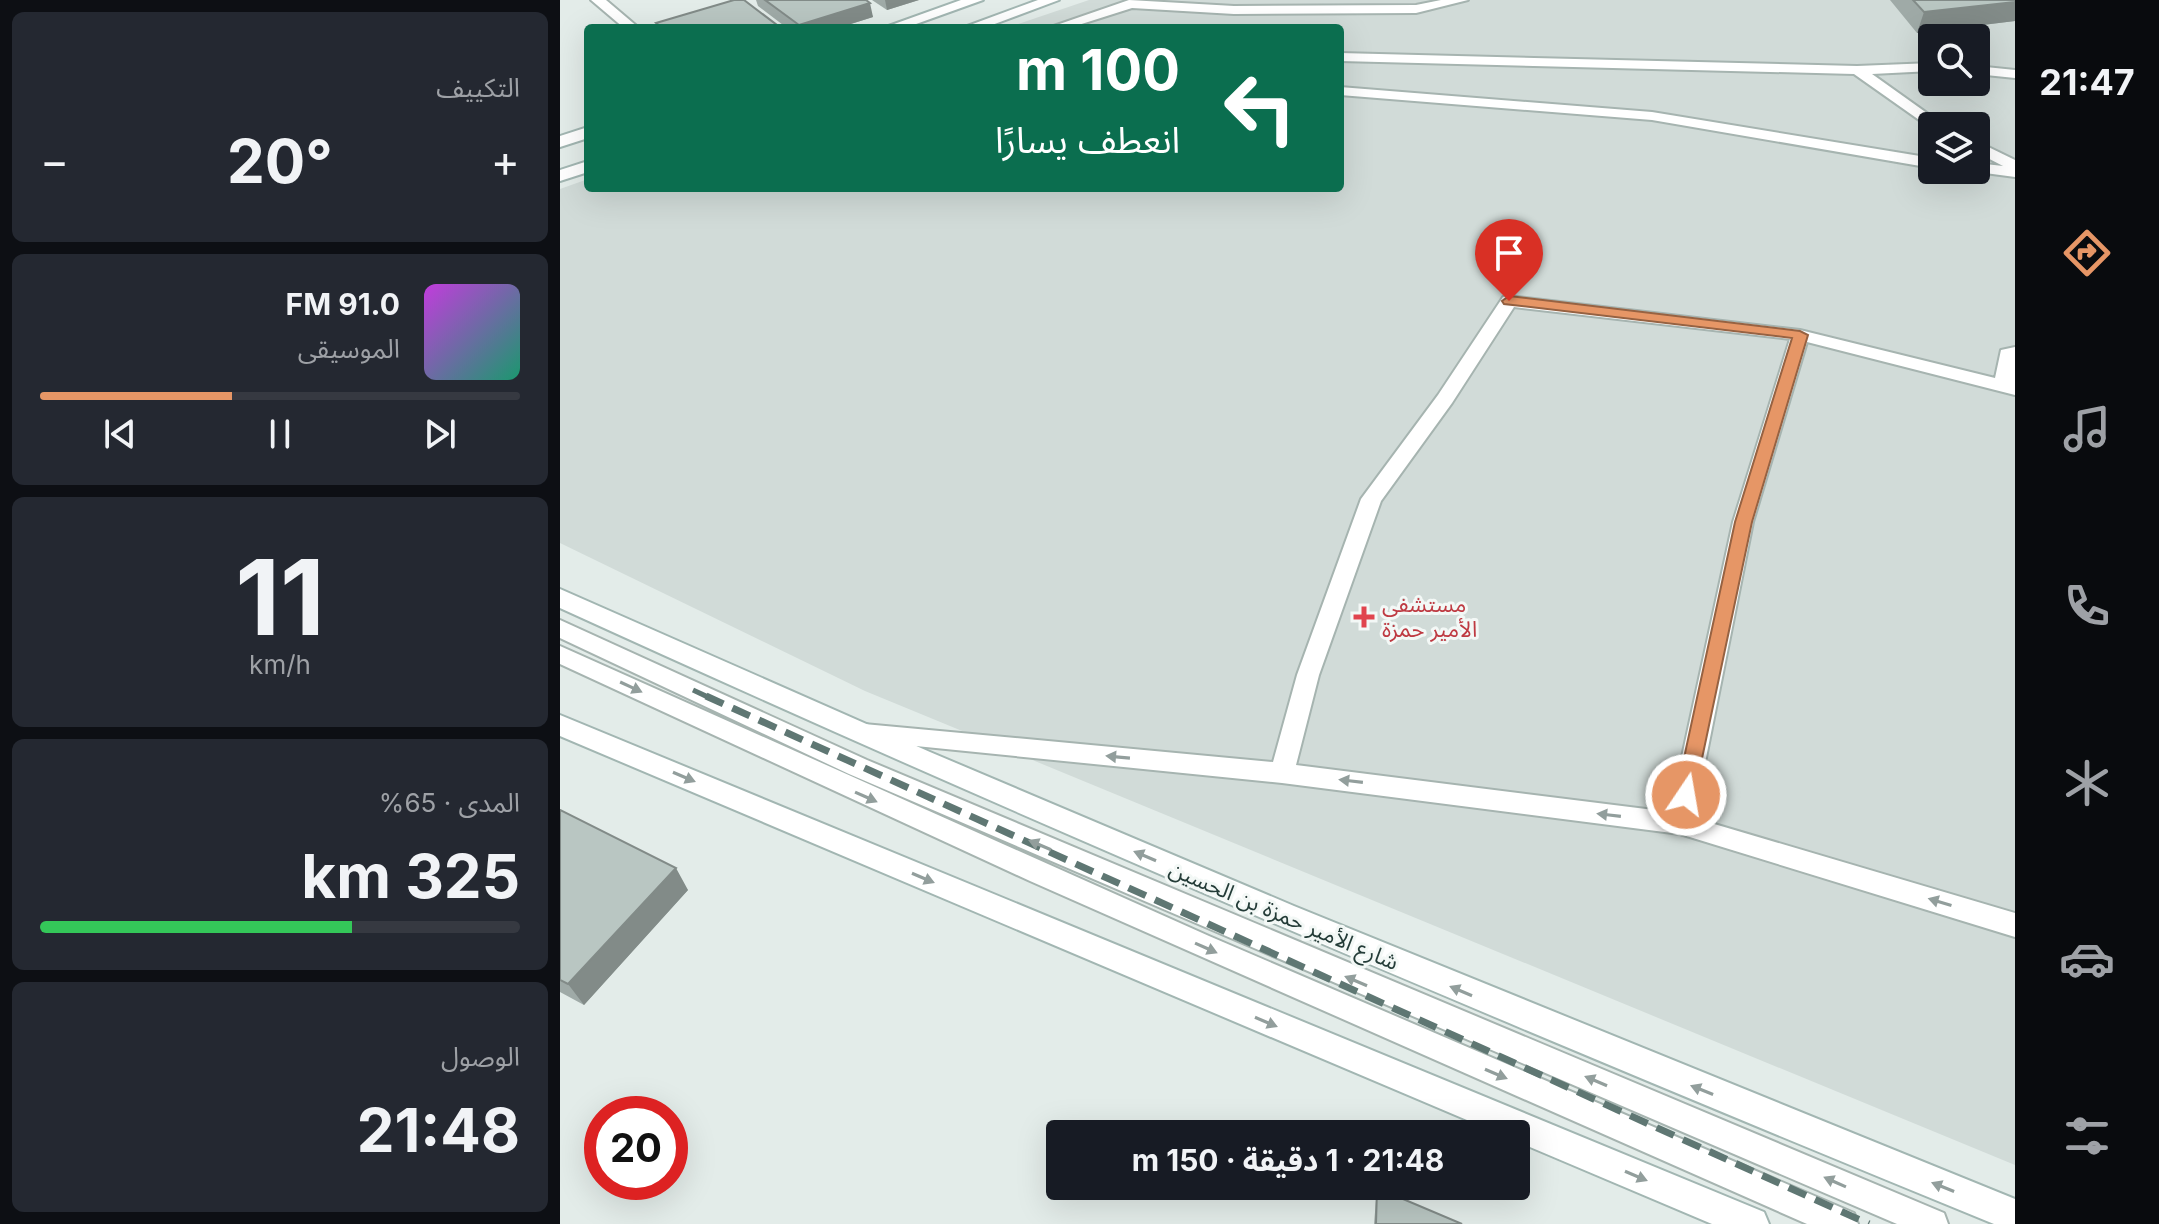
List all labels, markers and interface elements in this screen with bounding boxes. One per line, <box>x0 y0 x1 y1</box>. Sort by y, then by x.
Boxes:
map controls <box>1918 24 1990 184</box>
button: search <box>1918 24 1990 96</box>
text: 100 m <box>1016 36 1180 104</box>
icon: left <box>1208 56 1312 160</box>
text: 21:47 <box>2039 60 2135 104</box>
text: التكييف <box>436 72 520 103</box>
button: layers <box>1918 112 1990 184</box>
text: انعطف يسارًا <box>995 118 1180 162</box>
text: 20° <box>227 125 333 197</box>
text: − <box>40 134 69 188</box>
text: + <box>491 134 520 188</box>
pin <box>1475 219 1543 301</box>
icon: directions <box>2059 225 2115 281</box>
icon: arrive <box>1487 231 1531 275</box>
text: 91.0 FM <box>286 286 400 322</box>
text: الموسيقى <box>298 333 400 364</box>
icon: music <box>2059 401 2115 457</box>
icon: previous <box>98 412 142 456</box>
icon: pause <box>258 412 302 456</box>
icon: next <box>418 412 462 456</box>
text: 11 <box>235 534 325 660</box>
icon: phone <box>2059 578 2115 634</box>
place label: مستشفى الأمير حمزة <box>1382 591 1477 642</box>
marker: مستشفى الأمير حمزة <box>1353 606 1375 628</box>
text: km/h <box>249 649 311 680</box>
one-way arrow <box>619 680 642 694</box>
one-way arrow <box>1105 750 1130 763</box>
position arrow <box>1644 753 1728 837</box>
icon: climate <box>2059 755 2115 811</box>
one-way arrow <box>672 771 695 784</box>
one-way arrow <box>1338 775 1363 788</box>
text: المدى · 65% <box>379 787 520 818</box>
one-way arrow <box>855 790 878 803</box>
one-way arrow <box>1596 808 1621 821</box>
one-way arrow <box>1028 839 1052 852</box>
text: 325 km <box>301 840 520 912</box>
one-way arrow <box>1133 850 1156 863</box>
street label: شارع الأمير حمزة بن الحسين <box>1164 855 1403 979</box>
one-way arrow <box>911 872 935 885</box>
one-way arrow <box>1928 895 1952 908</box>
icon: car <box>2059 931 2115 987</box>
one-way arrow <box>1194 942 1218 955</box>
one-way arrow <box>1344 974 1368 987</box>
one-way arrow <box>1449 984 1473 997</box>
one-way arrow <box>1254 1016 1278 1029</box>
text: الوصول <box>441 1041 520 1072</box>
one-way arrow <box>1484 1068 1508 1081</box>
one-way arrow <box>1584 1074 1608 1087</box>
one-way arrow <box>1690 1083 1714 1096</box>
text: 21:48 <box>357 1094 520 1166</box>
speed limit sign: 20 <box>584 1096 688 1200</box>
icon: filters <box>2059 1108 2115 1164</box>
text: 21:48 · 1 دقيقة · 150 m <box>1132 1142 1444 1178</box>
one-way arrow <box>1624 1169 1648 1182</box>
one-way arrow <box>1824 1175 1847 1188</box>
one-way arrow <box>1931 1180 1955 1193</box>

